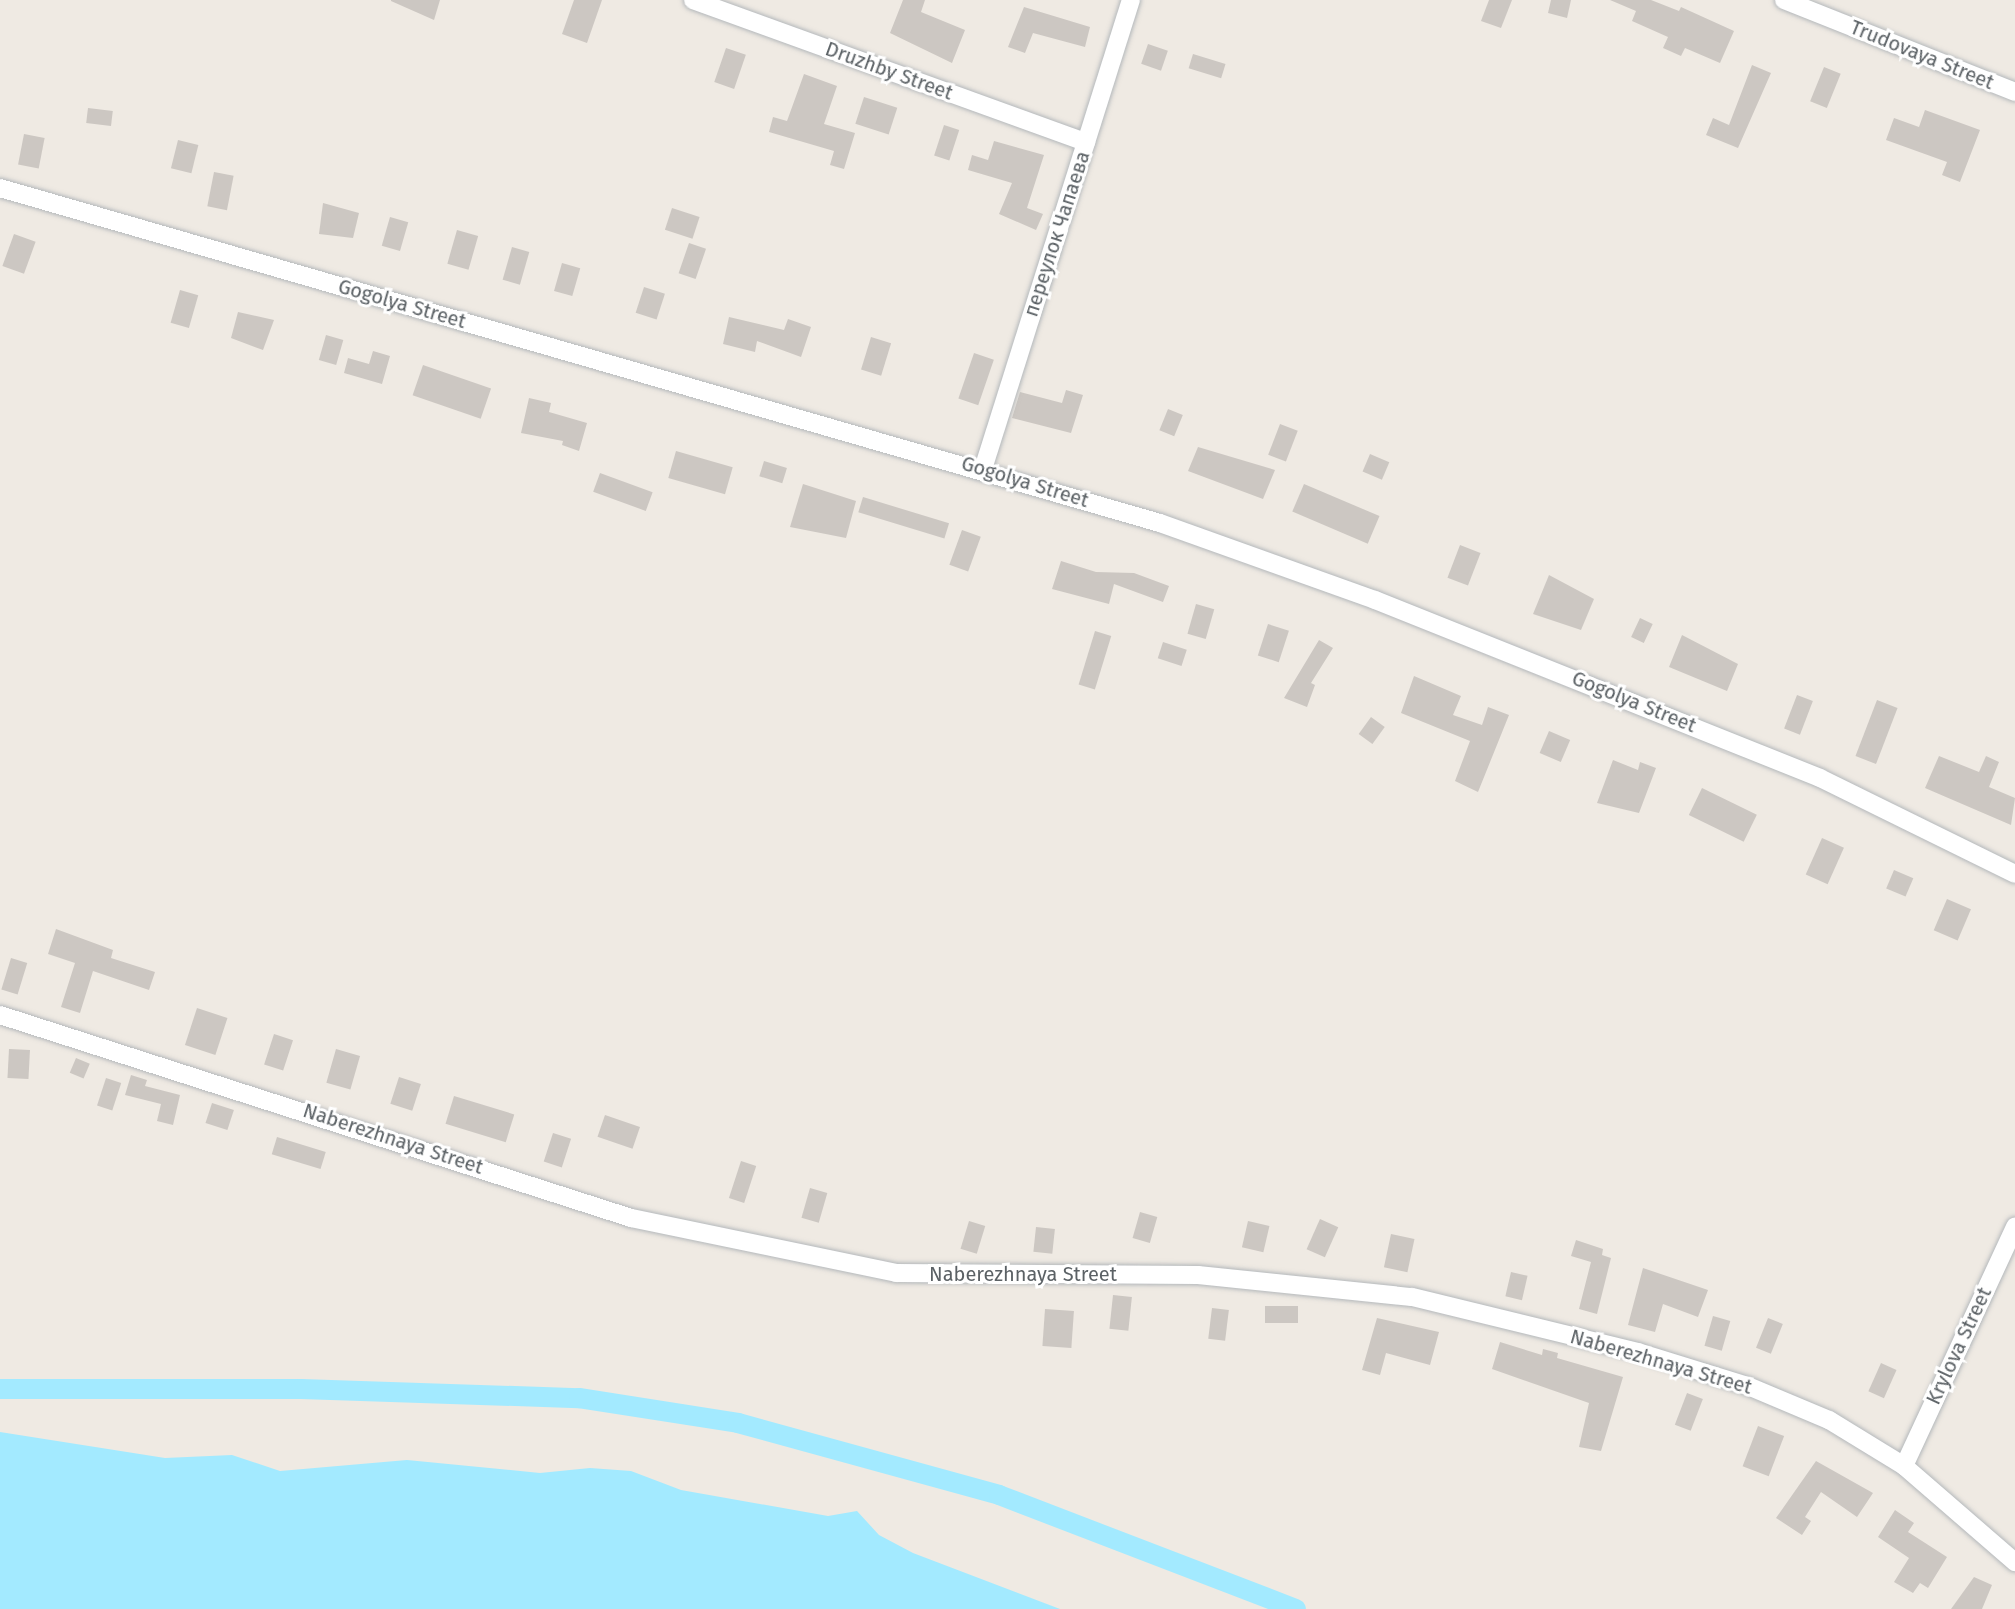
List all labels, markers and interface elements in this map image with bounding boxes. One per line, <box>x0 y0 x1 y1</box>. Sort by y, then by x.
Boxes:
street label: Trudovaya Street <box>1847 15 1997 95</box>
street label: Druzhby Street <box>822 37 956 105</box>
street label: переулок Чапаева <box>1019 148 1095 320</box>
street label: Gogolya Street <box>335 274 469 334</box>
street label: Gogolya Street <box>959 451 1091 513</box>
street label: Gogolya Street <box>1568 666 1700 738</box>
street label: Naberezhnaya Street <box>300 1099 486 1179</box>
street label: Naberezhnaya Street <box>929 1262 1117 1286</box>
street label: Krylova Street <box>1921 1284 1997 1408</box>
street label: Naberezhnaya Street <box>1567 1325 1755 1399</box>

